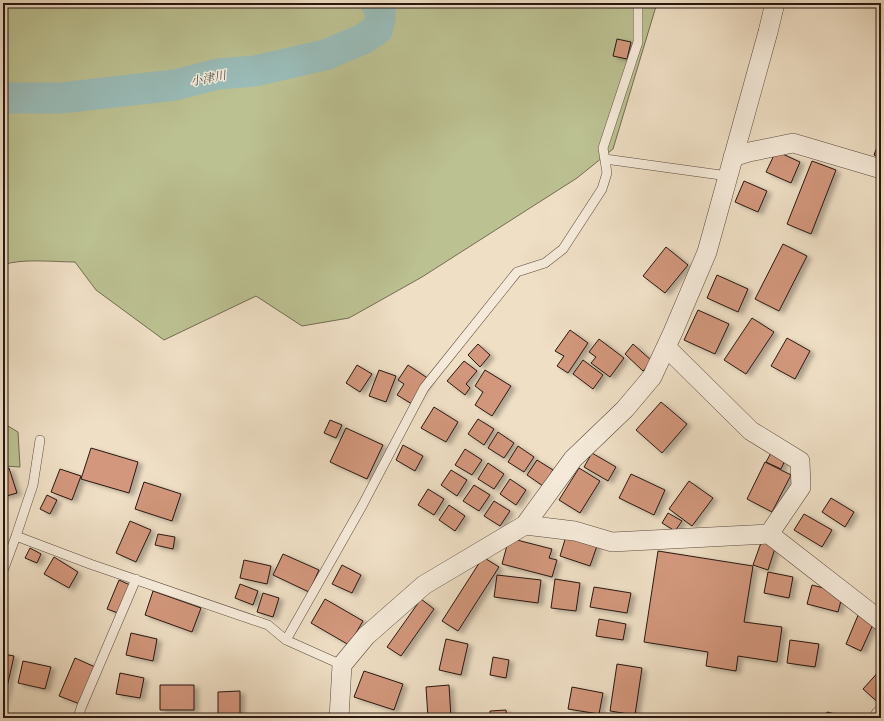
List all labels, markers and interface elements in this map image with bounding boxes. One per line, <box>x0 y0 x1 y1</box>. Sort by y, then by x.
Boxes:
water label: 小津川 <box>189 67 229 89</box>

